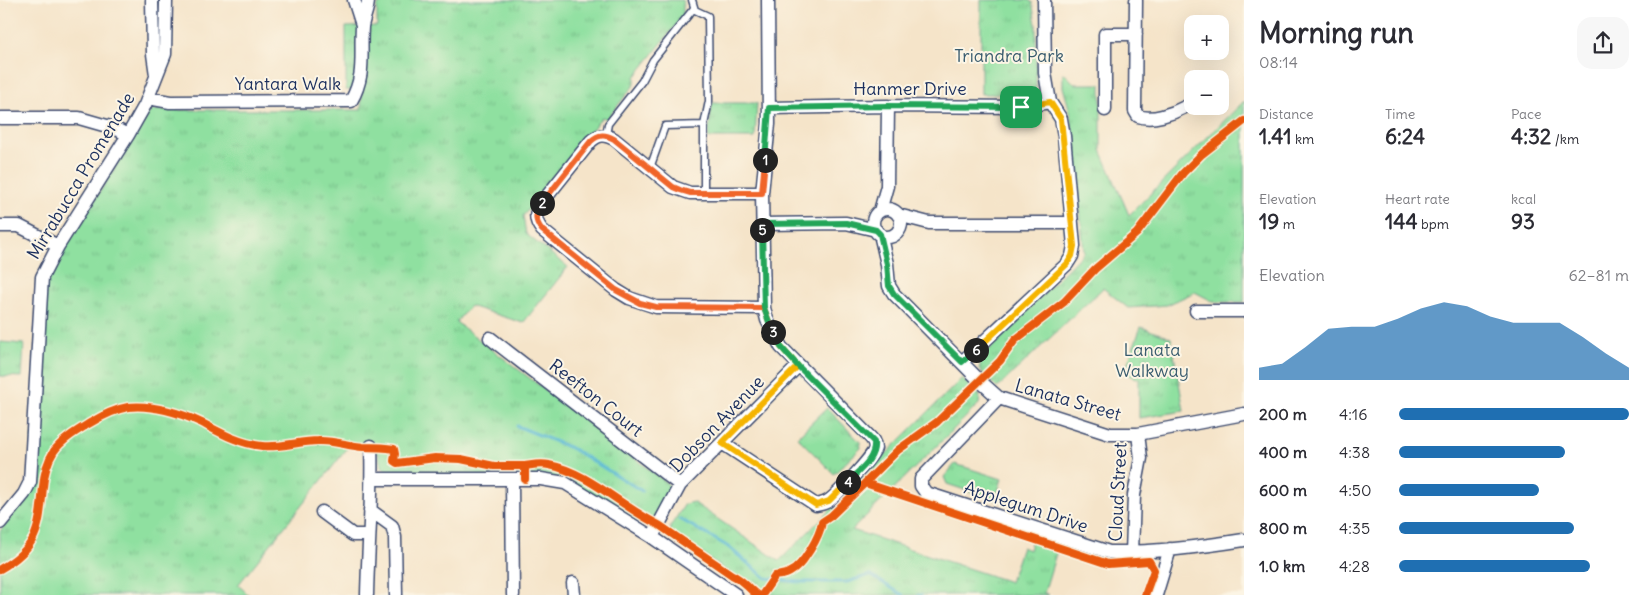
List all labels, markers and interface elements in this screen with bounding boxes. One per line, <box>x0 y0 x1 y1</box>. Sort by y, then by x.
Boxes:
map controls <box>1184 15 1229 115</box>
button: + <box>1184 15 1229 60</box>
text: Morning run <box>1259 15 1414 51</box>
button: share <box>1577 17 1629 69</box>
park label: Triandra Park <box>954 44 1064 67</box>
text: 08:14 <box>1259 52 1298 72</box>
button: − <box>1184 70 1229 115</box>
street label: Yantara Walk <box>235 72 341 95</box>
street label: Hanmer Drive <box>853 77 967 100</box>
pin <box>1000 86 1042 128</box>
street label: Mirrabucca Promenade <box>22 88 140 263</box>
icon: arrive <box>1007 93 1035 121</box>
text: Distance <box>1259 105 1314 123</box>
text: Time <box>1385 105 1415 123</box>
text: Pace <box>1511 105 1541 123</box>
text: 1.41 <box>1259 123 1292 150</box>
text: 6:24 <box>1385 123 1425 150</box>
text: 4:32 <box>1511 123 1551 150</box>
text: km <box>1292 130 1314 148</box>
text: /km <box>1551 130 1579 148</box>
pin: 1 <box>752 148 778 172</box>
text: 1 <box>763 151 768 169</box>
pin: 2 <box>530 190 554 216</box>
text: Elevation <box>1259 190 1316 208</box>
text: Heart rate <box>1385 190 1450 208</box>
text: kcal <box>1511 190 1536 208</box>
text: 2 <box>539 194 546 212</box>
text: 19 <box>1259 208 1279 235</box>
text: 144 <box>1385 208 1418 235</box>
text: 93 <box>1511 208 1535 235</box>
text: m <box>1279 215 1295 233</box>
text: bpm <box>1418 215 1449 233</box>
pin: 5 <box>750 218 774 242</box>
text: 5 <box>758 221 767 239</box>
text: Elevation <box>1259 265 1325 285</box>
text: 62–81 m <box>1569 265 1629 285</box>
pin: 3 <box>760 320 786 344</box>
text: 3 <box>770 323 777 341</box>
pin: 6 <box>964 338 988 362</box>
park label: Lanata Walkway <box>1115 338 1189 382</box>
text: 6 <box>972 341 981 359</box>
street label: Reefton Court <box>545 354 648 441</box>
street label: Dobson Avenue <box>665 370 769 477</box>
street label: Lanata Street <box>1012 373 1124 426</box>
text: 200 m <box>1259 404 1307 424</box>
text: 4:16 <box>1339 404 1367 424</box>
street label: Cloud Street <box>1103 442 1132 542</box>
text: 400 m <box>1259 442 1307 462</box>
text: 4:38 <box>1339 442 1370 462</box>
pin: 4 <box>836 470 860 494</box>
text: 4 <box>844 473 853 491</box>
street label: Applegum Drive <box>961 476 1091 537</box>
text: 600 m <box>1259 480 1307 500</box>
text: 4:50 <box>1339 480 1372 500</box>
text: 800 m <box>1259 518 1307 538</box>
text: 4:35 <box>1339 518 1370 538</box>
text: 1.0 km <box>1259 556 1305 576</box>
text: 4:28 <box>1339 556 1370 576</box>

